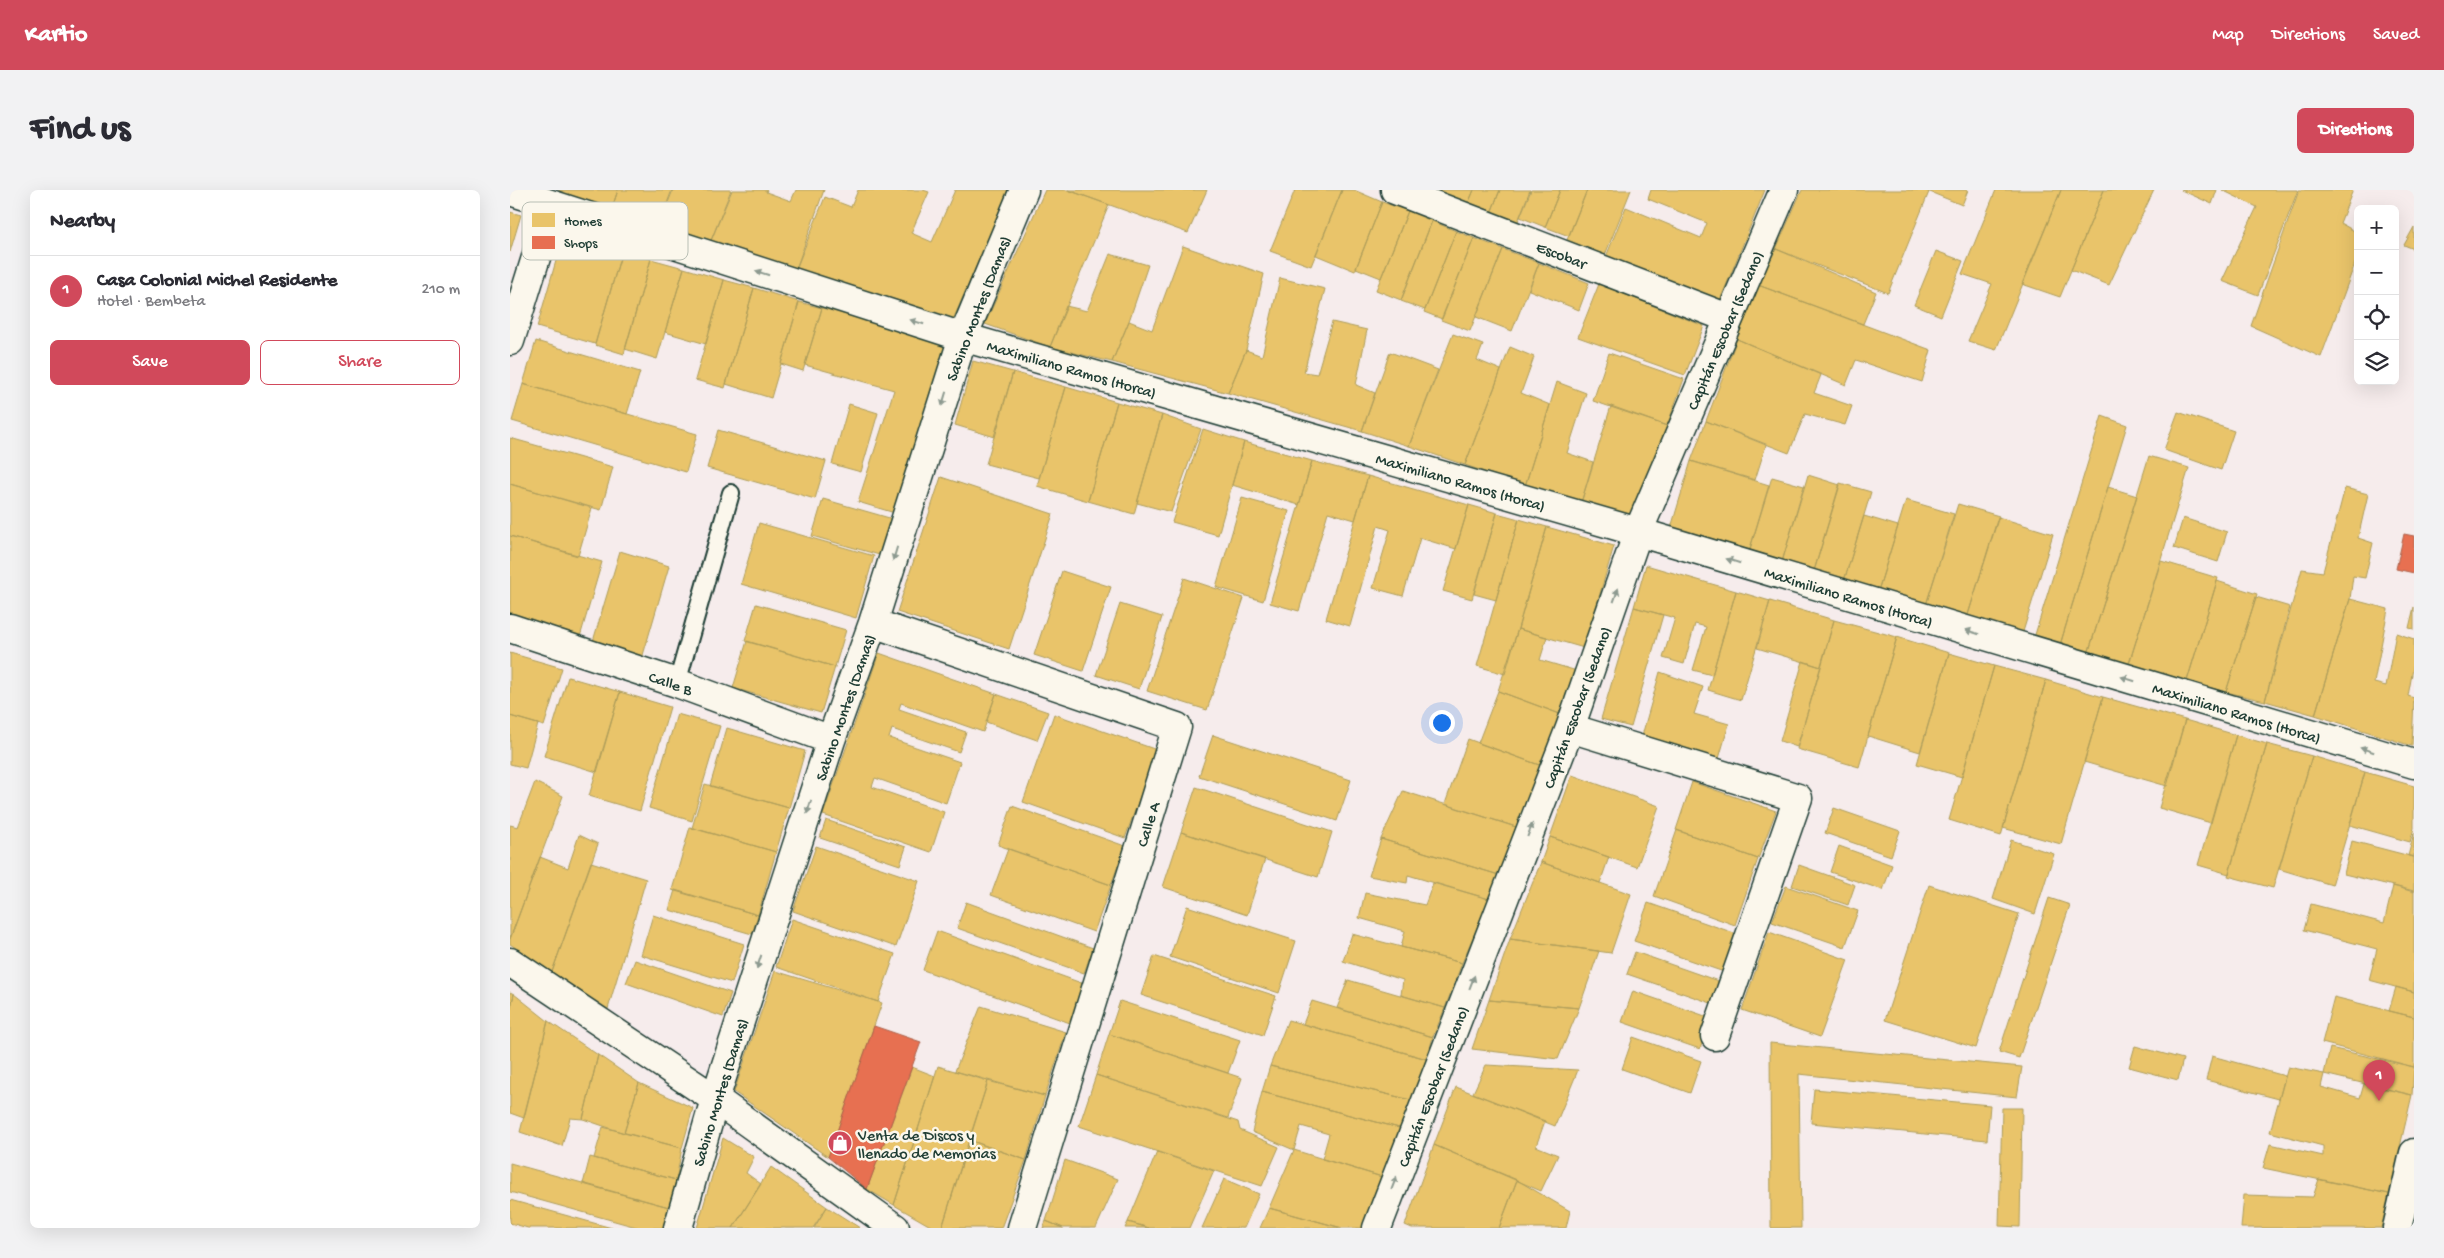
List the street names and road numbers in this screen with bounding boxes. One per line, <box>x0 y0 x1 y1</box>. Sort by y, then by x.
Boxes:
street label: Sabino Montes (Damas) <box>944 234 1017 385</box>
street label: Escobar <box>1533 239 1590 276</box>
street label: Capitán Escobar (Sedano) <box>1685 249 1769 414</box>
street label: Maximiliano Ramos (Horca) <box>984 338 1158 405</box>
street label: Maximiliano Ramos (Horca) <box>1373 451 1547 518</box>
street label: Maximiliano Ramos (Horca) <box>1761 565 1935 634</box>
street label: Capitán Escobar (Sedano) <box>1541 625 1617 792</box>
street label: Sabino Montes (Damas) <box>813 632 881 784</box>
street label: Calle B <box>646 669 695 702</box>
street label: Maximiliano Ramos (Horca) <box>2149 681 2323 750</box>
street label: Calle A <box>1135 799 1167 850</box>
street label: Capitán Escobar (Sedano) <box>1396 1004 1475 1170</box>
street label: Sabino Montes (Damas) <box>691 1017 754 1169</box>

